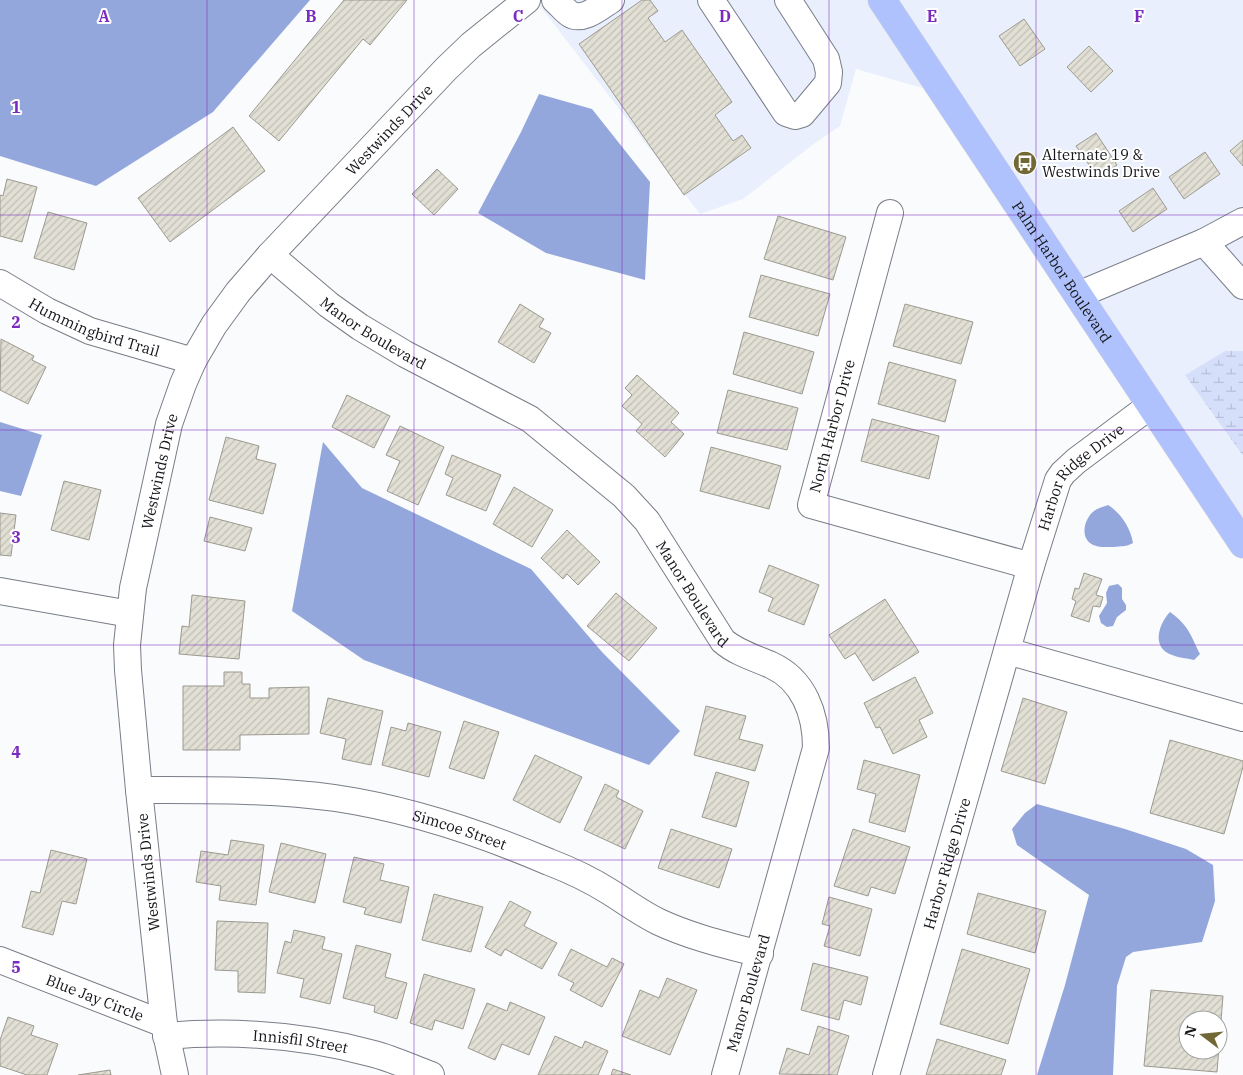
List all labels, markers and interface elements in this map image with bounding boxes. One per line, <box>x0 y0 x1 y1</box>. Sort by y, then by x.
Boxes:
text: A <box>98 6 110 26</box>
text: B <box>305 6 317 26</box>
text: C <box>513 6 523 26</box>
text: D <box>719 6 731 26</box>
text: E <box>927 6 937 26</box>
text: F <box>1134 6 1144 26</box>
street label: Westwinds Drive <box>341 80 436 179</box>
text: 1 <box>11 97 21 117</box>
place label: Alternate 19 & Westwinds Drive <box>1042 145 1160 181</box>
bus stop icon: Alternate 19 & Westwinds Drive <box>1012 150 1038 176</box>
street label: Palm Harbor Boulevard <box>1008 197 1116 346</box>
street label: Manor Boulevard <box>317 292 430 373</box>
street label: Hummingbird Trail <box>26 293 162 360</box>
text: 2 <box>11 312 21 332</box>
street label: North Harbor Drive <box>805 357 859 495</box>
street label: Westwinds Drive <box>137 411 182 531</box>
street label: Harbor Ridge Drive <box>1033 419 1128 533</box>
text: 3 <box>11 527 21 547</box>
street label: Manor Boulevard <box>652 537 733 651</box>
text: 4 <box>11 742 21 762</box>
street label: Harbor Ridge Drive <box>919 795 974 931</box>
street label: Simcoe Street <box>411 805 509 853</box>
street label: Westwinds Drive <box>132 812 164 932</box>
street label: Manor Boulevard <box>722 932 774 1054</box>
text: 5 <box>11 957 21 977</box>
street label: Blue Jay Circle <box>44 969 147 1025</box>
north arrow <box>1178 1010 1228 1060</box>
text: N <box>1180 1024 1201 1039</box>
street label: Innisfil Street <box>252 1025 350 1057</box>

